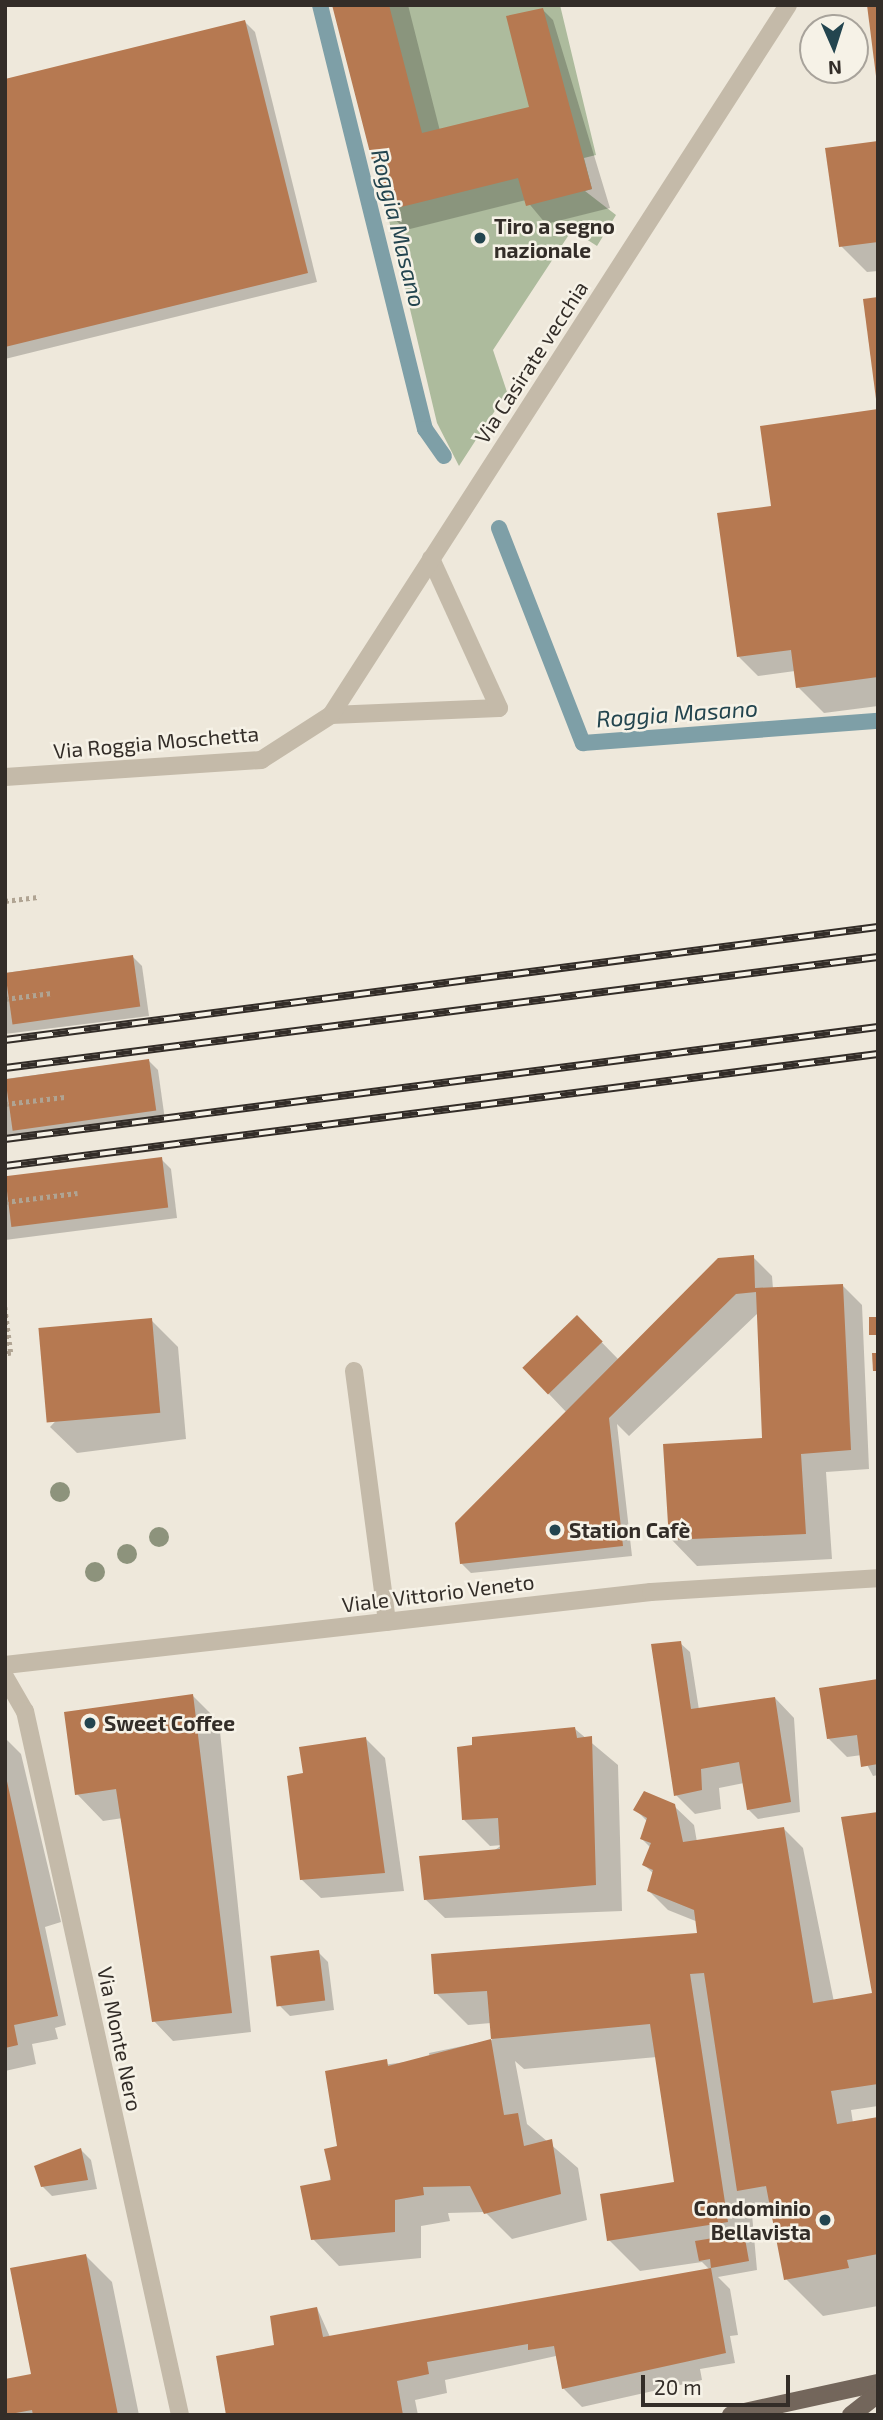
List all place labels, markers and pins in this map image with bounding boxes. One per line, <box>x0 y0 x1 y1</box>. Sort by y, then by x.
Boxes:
place label: Tiro a segno nazionale <box>494 213 615 263</box>
marker: Tiro a segno nazionale <box>472 230 488 246</box>
place label: Station Cafè <box>569 1517 690 1543</box>
marker: Station Cafè <box>547 1522 563 1538</box>
place label: Sweet Coffee <box>104 1710 235 1736</box>
marker: Sweet Coffee <box>82 1715 98 1731</box>
place label: Condominio Bellavista <box>694 2195 811 2245</box>
marker: Condominio Bellavista <box>817 2212 833 2228</box>

